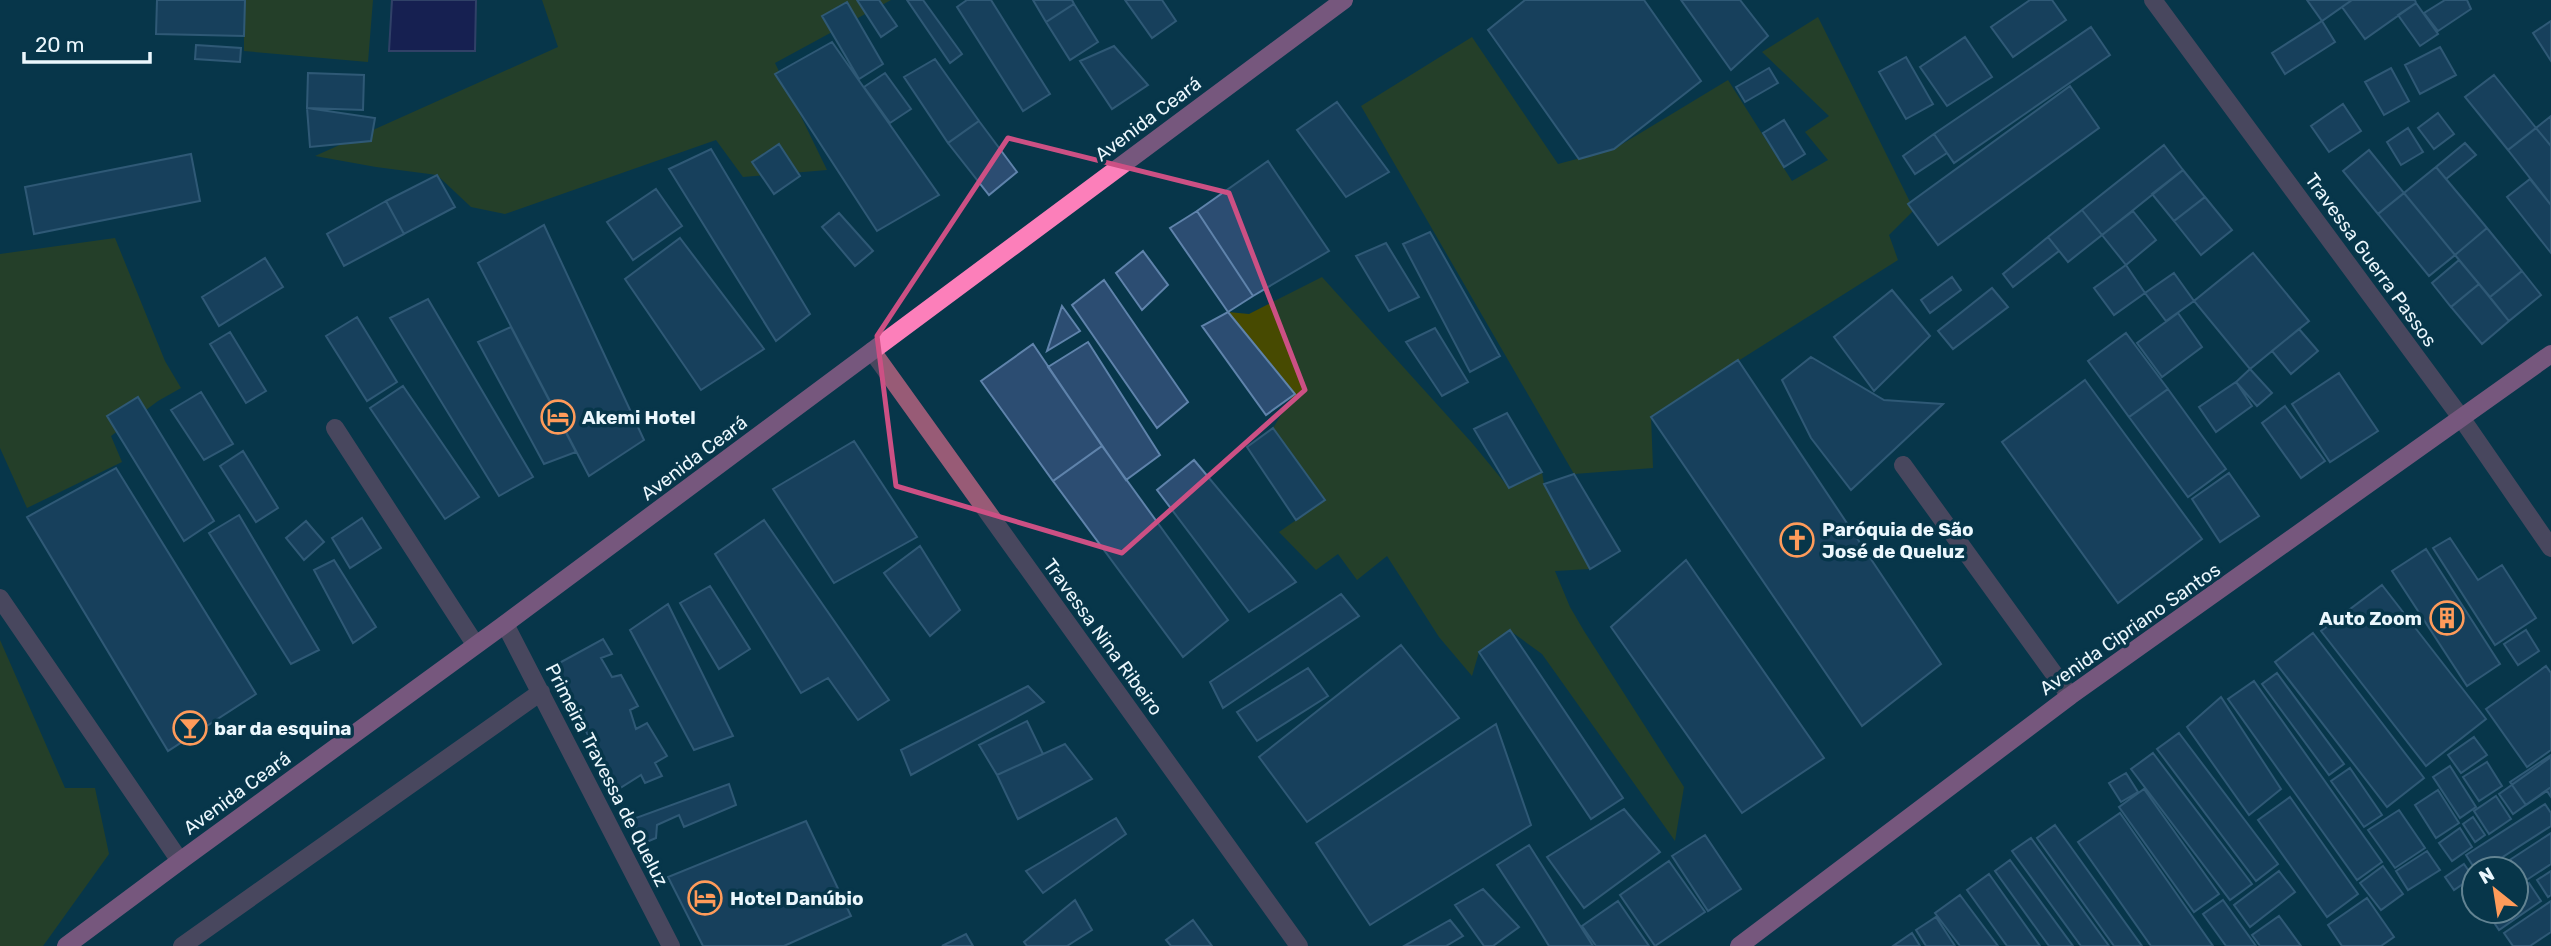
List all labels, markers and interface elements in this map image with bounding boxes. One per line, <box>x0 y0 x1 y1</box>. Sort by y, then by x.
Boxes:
scale bar <box>24 21 150 65</box>
text: 20 m <box>35 32 84 57</box>
street label: Avenida Ceará <box>1090 72 1206 166</box>
street label: Travessa Guerra Passos <box>2300 169 2442 351</box>
hotel icon: Akemi Hotel <box>539 398 577 436</box>
place label: Akemi Hotel <box>582 406 696 429</box>
street label: Avenida Ceará <box>636 411 752 505</box>
place label: Paróquia de São José de Queluz <box>1822 518 1974 563</box>
church icon: Paróquia de São José de Queluz <box>1778 521 1816 559</box>
street label: Travessa Nina Ribeiro <box>1038 554 1168 720</box>
street label: Avenida Cipriano Santos <box>2035 558 2225 700</box>
building icon: Auto Zoom <box>2428 599 2466 637</box>
place label: Auto Zoom <box>2319 607 2422 630</box>
street label: Primeira Travessa de Queluz <box>541 660 673 890</box>
bar icon: bar da esquina <box>171 709 209 747</box>
place label: bar da esquina <box>214 717 352 740</box>
street label: Avenida Ceará <box>179 746 295 840</box>
north arrow <box>2460 855 2530 925</box>
text: N <box>2475 862 2498 889</box>
hotel icon: Hotel Danúbio <box>686 879 724 917</box>
place label: Hotel Danúbio <box>730 887 864 910</box>

